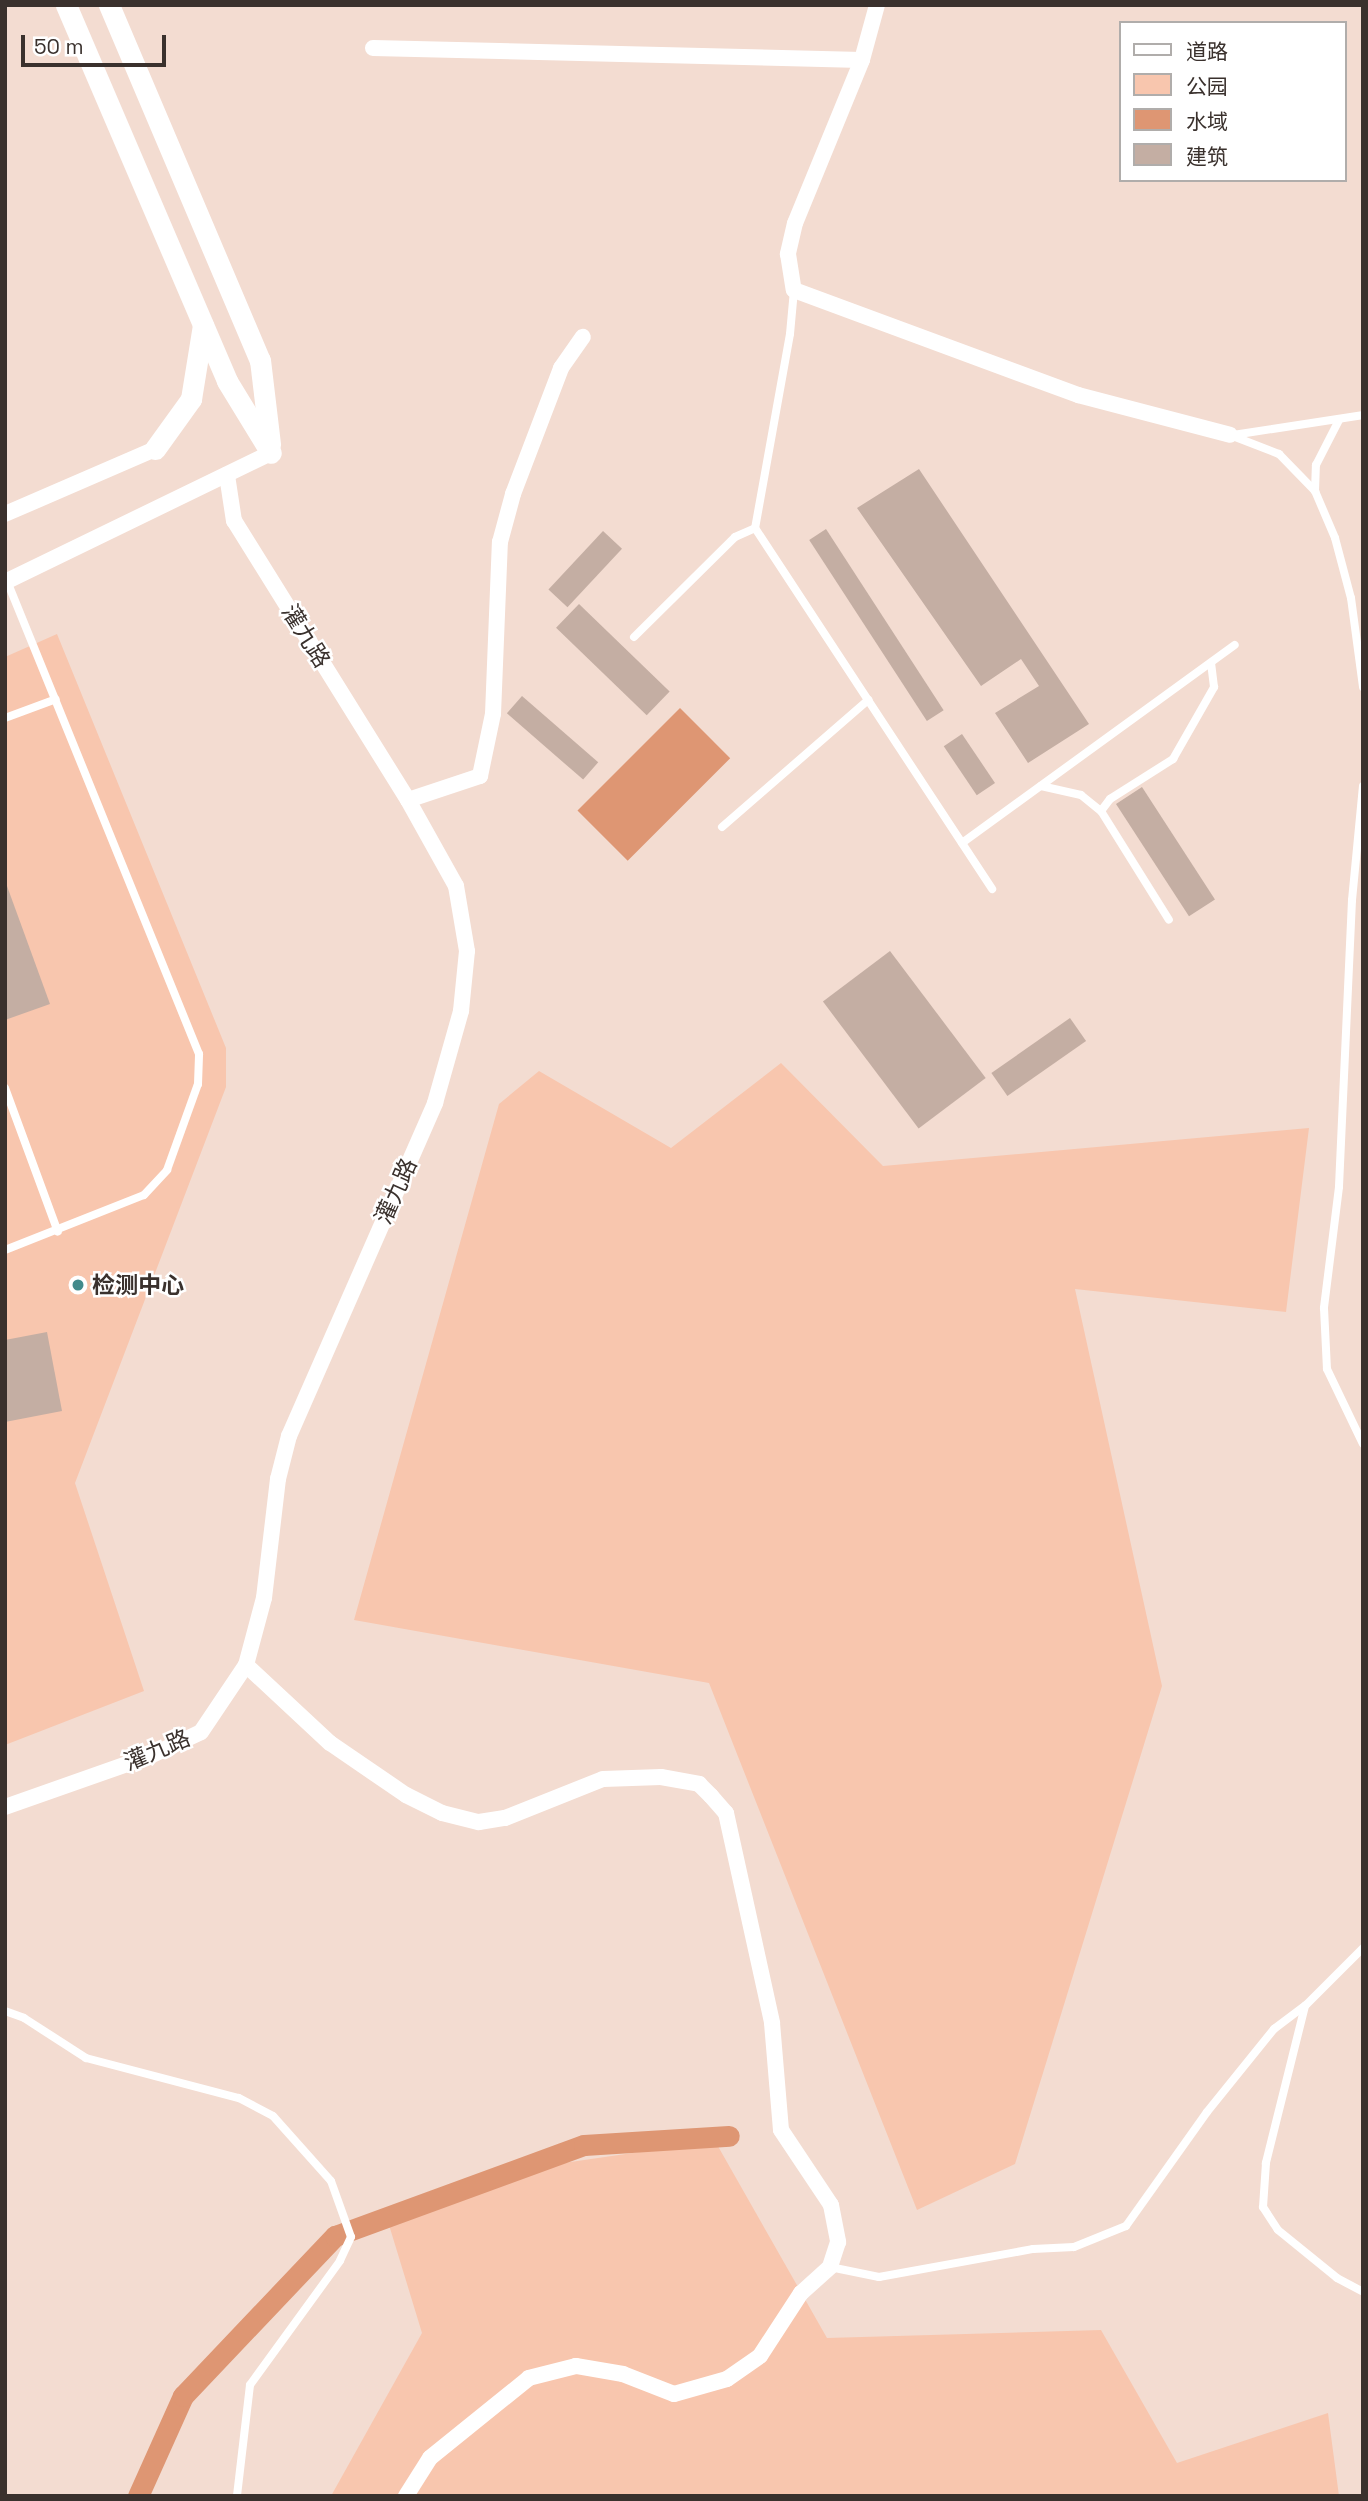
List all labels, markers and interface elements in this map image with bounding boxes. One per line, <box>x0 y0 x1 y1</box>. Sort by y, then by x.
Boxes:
scale bar <box>24 21 170 65</box>
legend <box>1120 21 1347 182</box>
text: 50 m <box>34 33 84 60</box>
text: 道路 <box>1186 38 1228 65</box>
text: 公园 <box>1186 73 1228 100</box>
text: 水域 <box>1186 108 1228 135</box>
text: 建筑 <box>1186 143 1228 170</box>
street label: 灌九路 <box>276 599 336 673</box>
street label: 灌九路 <box>369 1154 423 1228</box>
place label: 检测中心 <box>92 1271 184 1299</box>
marker: 检测中心 <box>70 1277 86 1293</box>
street label: 灌九路 <box>120 1724 194 1776</box>

